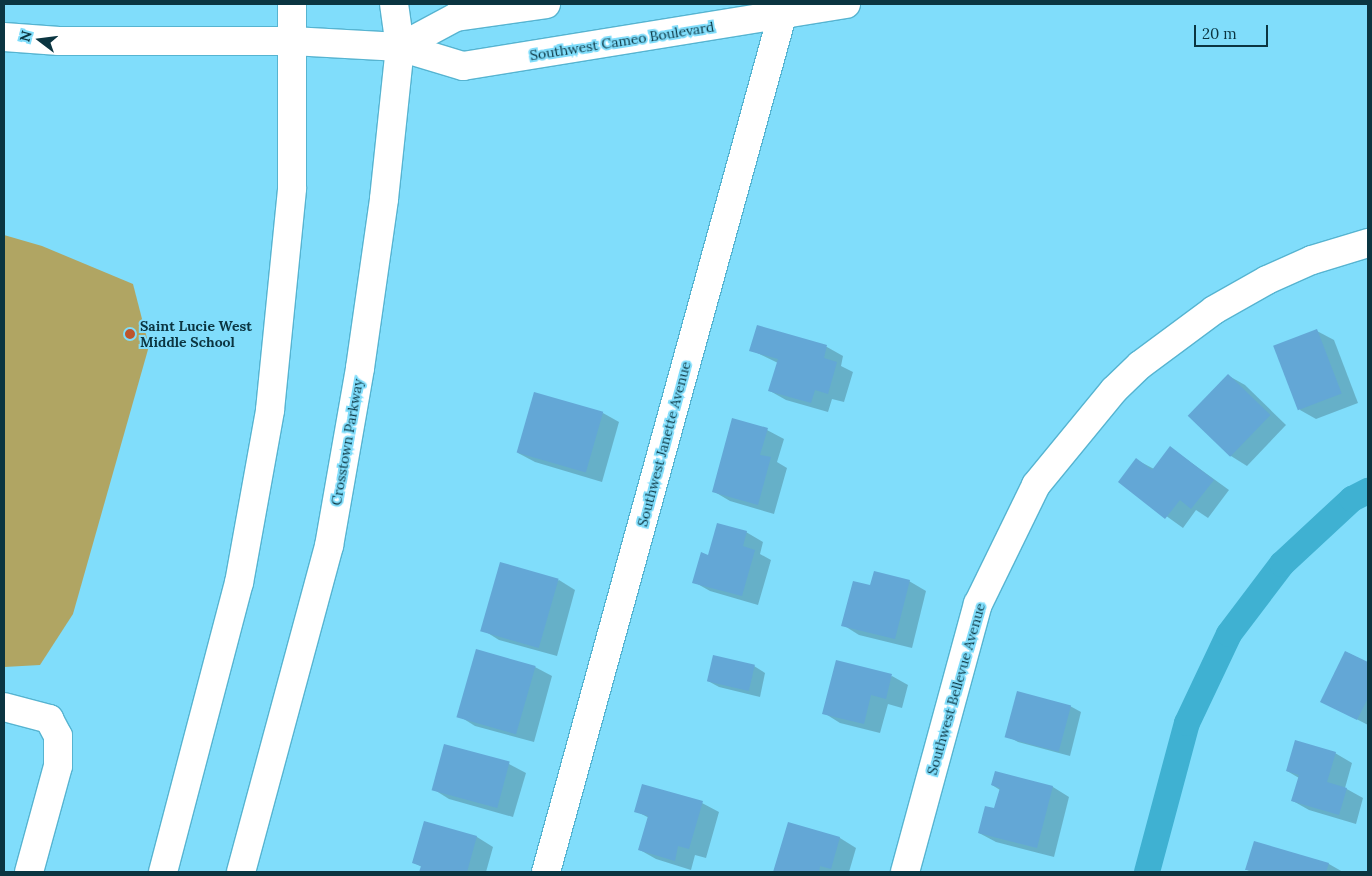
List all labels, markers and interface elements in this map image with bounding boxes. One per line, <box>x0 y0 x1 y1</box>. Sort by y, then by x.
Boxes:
north arrow <box>15 15 65 65</box>
scale bar <box>1197 15 1271 47</box>
street label: Southwest Cameo Boulevard <box>529 18 715 64</box>
text: 20 m <box>1202 24 1237 43</box>
text: N <box>15 29 36 44</box>
place label: Saint Lucie West Middle School <box>140 318 252 351</box>
marker: Saint Lucie West Middle School <box>124 328 136 340</box>
street label: Southwest Janette Avenue <box>634 360 694 528</box>
street label: Crosstown Parkway <box>328 377 366 507</box>
street label: Southwest Bellevue Avenue <box>923 601 989 777</box>

